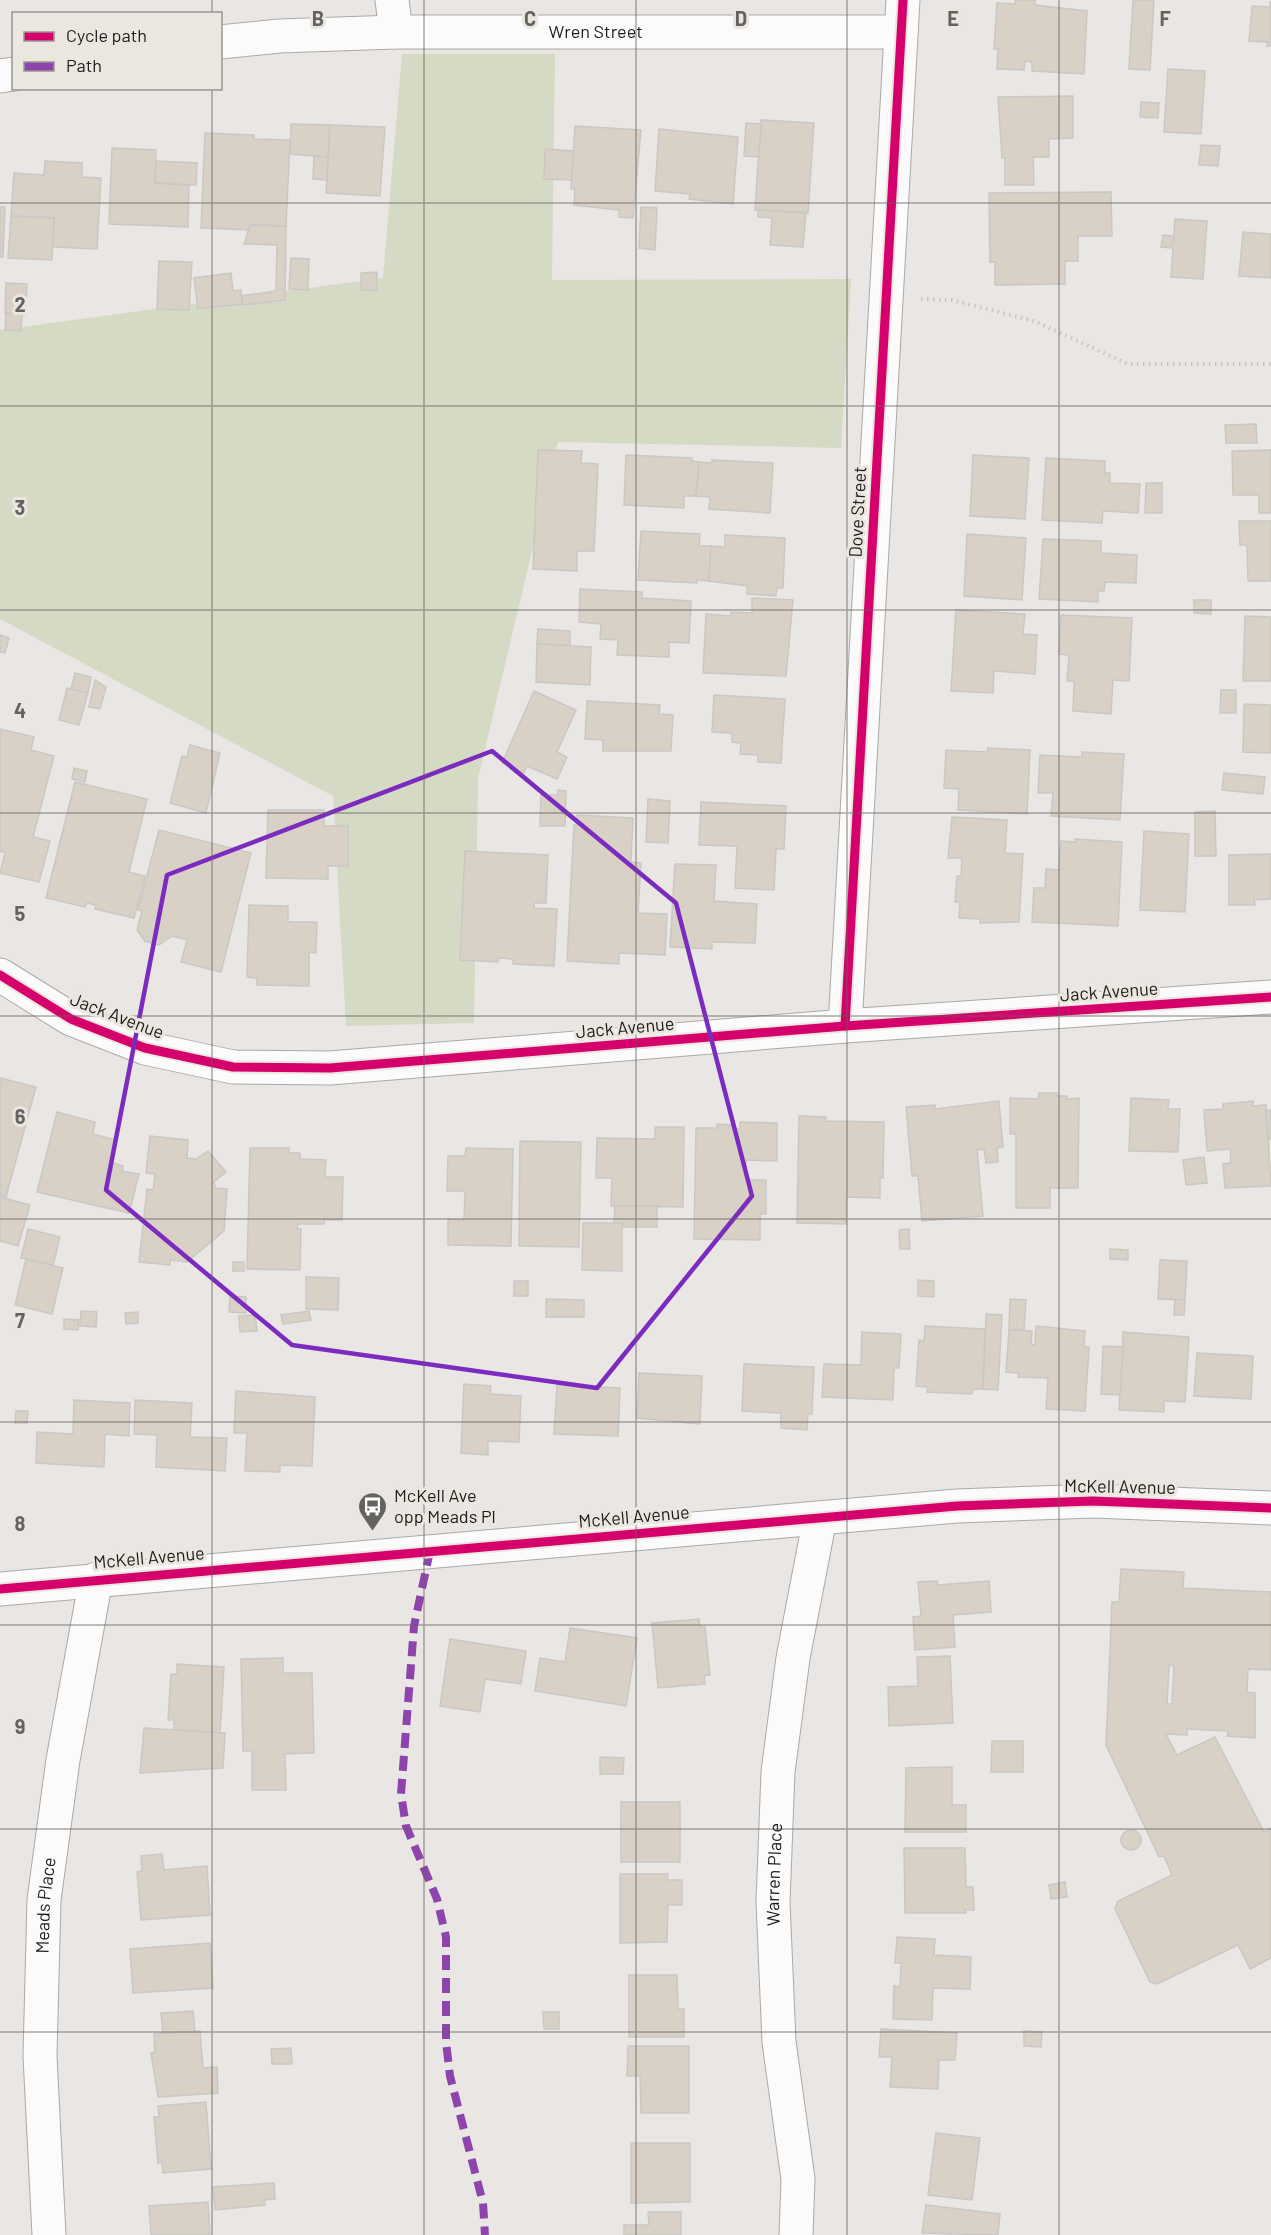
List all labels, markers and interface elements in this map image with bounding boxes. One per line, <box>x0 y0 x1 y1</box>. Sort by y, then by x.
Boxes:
text: B <box>312 6 324 30</box>
text: C <box>524 6 536 30</box>
text: D <box>735 6 747 30</box>
text: E <box>947 6 959 30</box>
text: F <box>1159 6 1171 30</box>
legend <box>12 12 222 90</box>
street label: Wren Street <box>549 20 643 42</box>
text: Cycle path <box>66 24 147 46</box>
text: Path <box>66 54 102 76</box>
text: 2 <box>14 292 26 316</box>
street label: Dove Street <box>844 466 870 558</box>
text: 3 <box>15 495 25 519</box>
text: 4 <box>14 698 26 722</box>
text: 5 <box>15 901 26 925</box>
street label: Jack Avenue <box>1059 977 1159 1005</box>
street label: Jack Avenue <box>67 987 167 1043</box>
street label: Jack Avenue <box>575 1012 675 1042</box>
text: 6 <box>15 1104 26 1128</box>
text: 7 <box>15 1308 25 1332</box>
street label: McKell Avenue <box>1064 1474 1176 1498</box>
place label: McKell Ave opp Meads Pl <box>394 1484 496 1527</box>
bus stop icon: McKell Ave opp Meads Pl <box>357 1490 389 1532</box>
street label: McKell Avenue <box>577 1500 690 1532</box>
text: 8 <box>15 1511 26 1535</box>
street label: McKell Avenue <box>92 1541 205 1573</box>
text: 9 <box>15 1714 25 1738</box>
street label: Warren Place <box>761 1823 786 1926</box>
street label: Meads Place <box>31 1856 60 1954</box>

